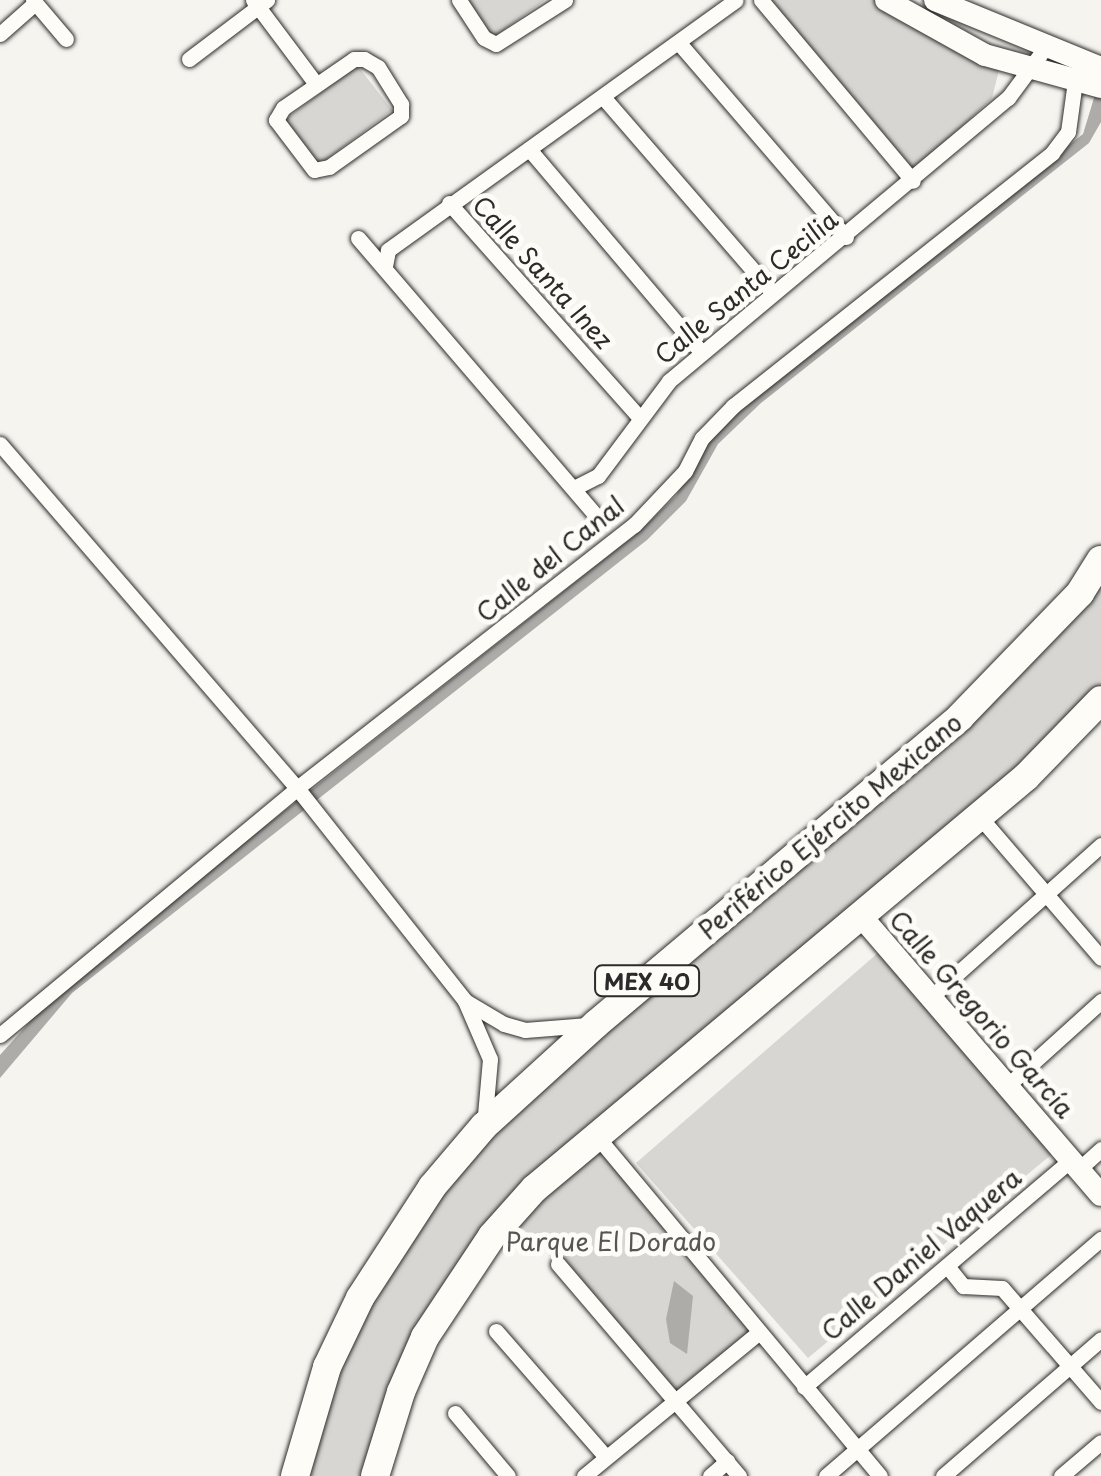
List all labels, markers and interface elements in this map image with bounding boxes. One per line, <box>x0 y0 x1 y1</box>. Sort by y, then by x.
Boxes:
street label: Calle Santa Inez <box>466 189 620 355</box>
street label: Calle Santa Cecilia <box>648 203 844 371</box>
street label: Calle del Canal <box>470 490 630 628</box>
street label: Periférico Ejército Mexicano <box>692 707 968 945</box>
street label: Calle Gregorio García <box>884 904 1080 1124</box>
road number: MEX 40 <box>592 964 702 998</box>
street label: Calle Daniel Vaquera <box>815 1162 1027 1346</box>
park label: Parque El Dorado <box>506 1226 716 1256</box>

